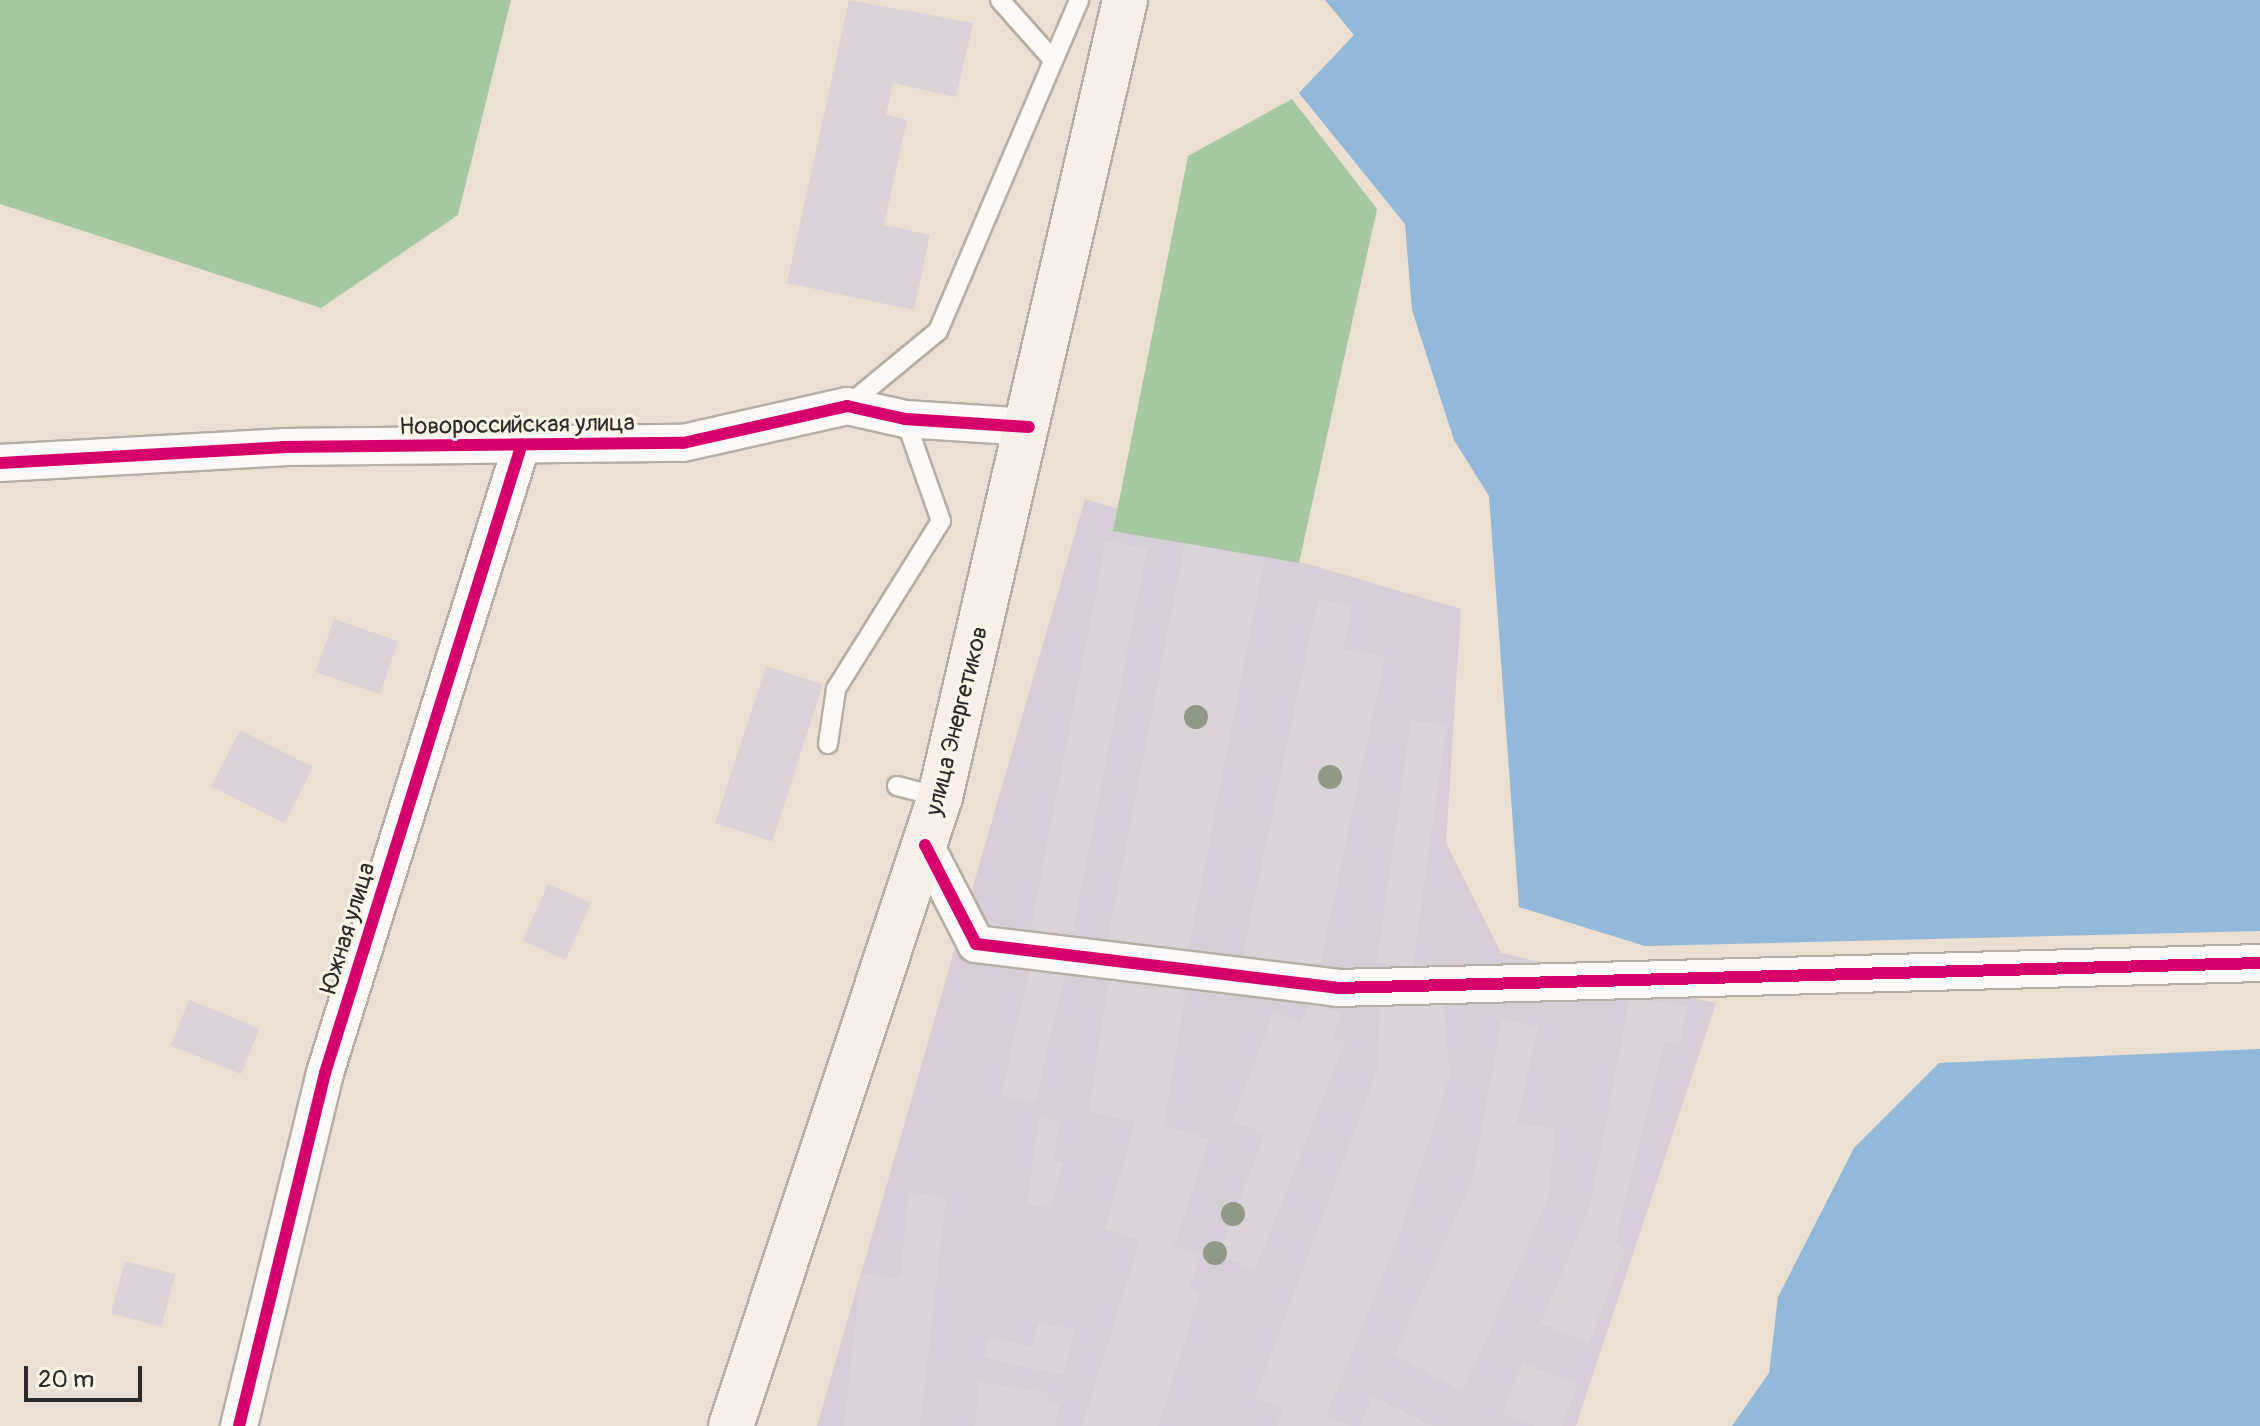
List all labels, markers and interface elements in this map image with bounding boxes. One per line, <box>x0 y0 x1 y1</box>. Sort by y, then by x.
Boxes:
street label: Новороссийская улица <box>399 409 635 441</box>
street label: улица Энергетиков <box>920 623 994 819</box>
street label: Южная улица <box>314 859 382 997</box>
scale bar <box>28 1350 146 1400</box>
text: 20 m <box>38 1365 94 1394</box>

